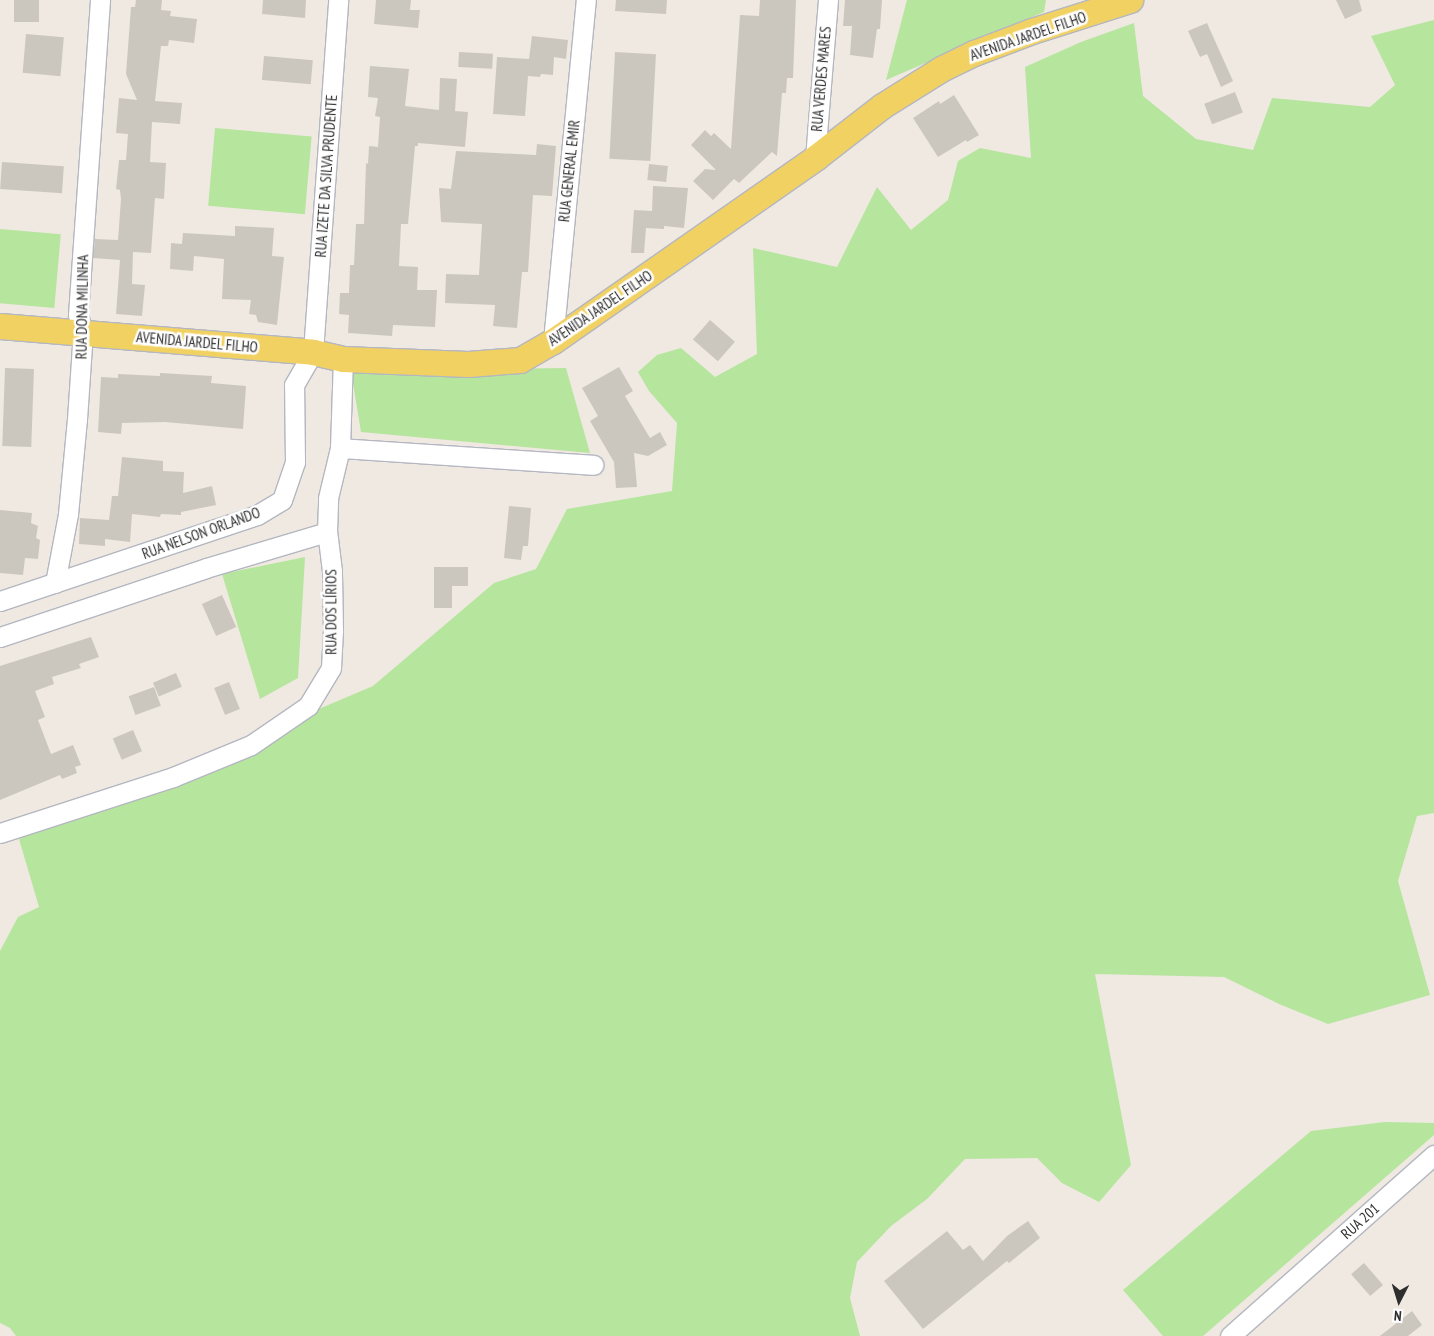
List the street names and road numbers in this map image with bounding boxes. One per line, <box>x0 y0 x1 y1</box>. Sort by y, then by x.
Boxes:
street label: AVENIDA JARDEL FILHO <box>967 7 1089 65</box>
street label: RUA VERDES MARES <box>807 25 835 133</box>
street label: RUA IZETE DA SILVA PRUDENTE <box>311 93 341 259</box>
street label: RUA GENERAL EMIR <box>555 119 583 223</box>
street label: RUA DONA MILINHA <box>72 254 92 360</box>
street label: AVENIDA JARDEL FILHO <box>544 266 656 350</box>
street label: AVENIDA JARDEL FILHO <box>135 328 259 356</box>
street label: RUA NELSON ORLANDO <box>139 503 263 563</box>
street label: RUA DOS LÍRIOS <box>322 569 340 655</box>
street label: RUA 201 <box>1337 1199 1383 1243</box>

